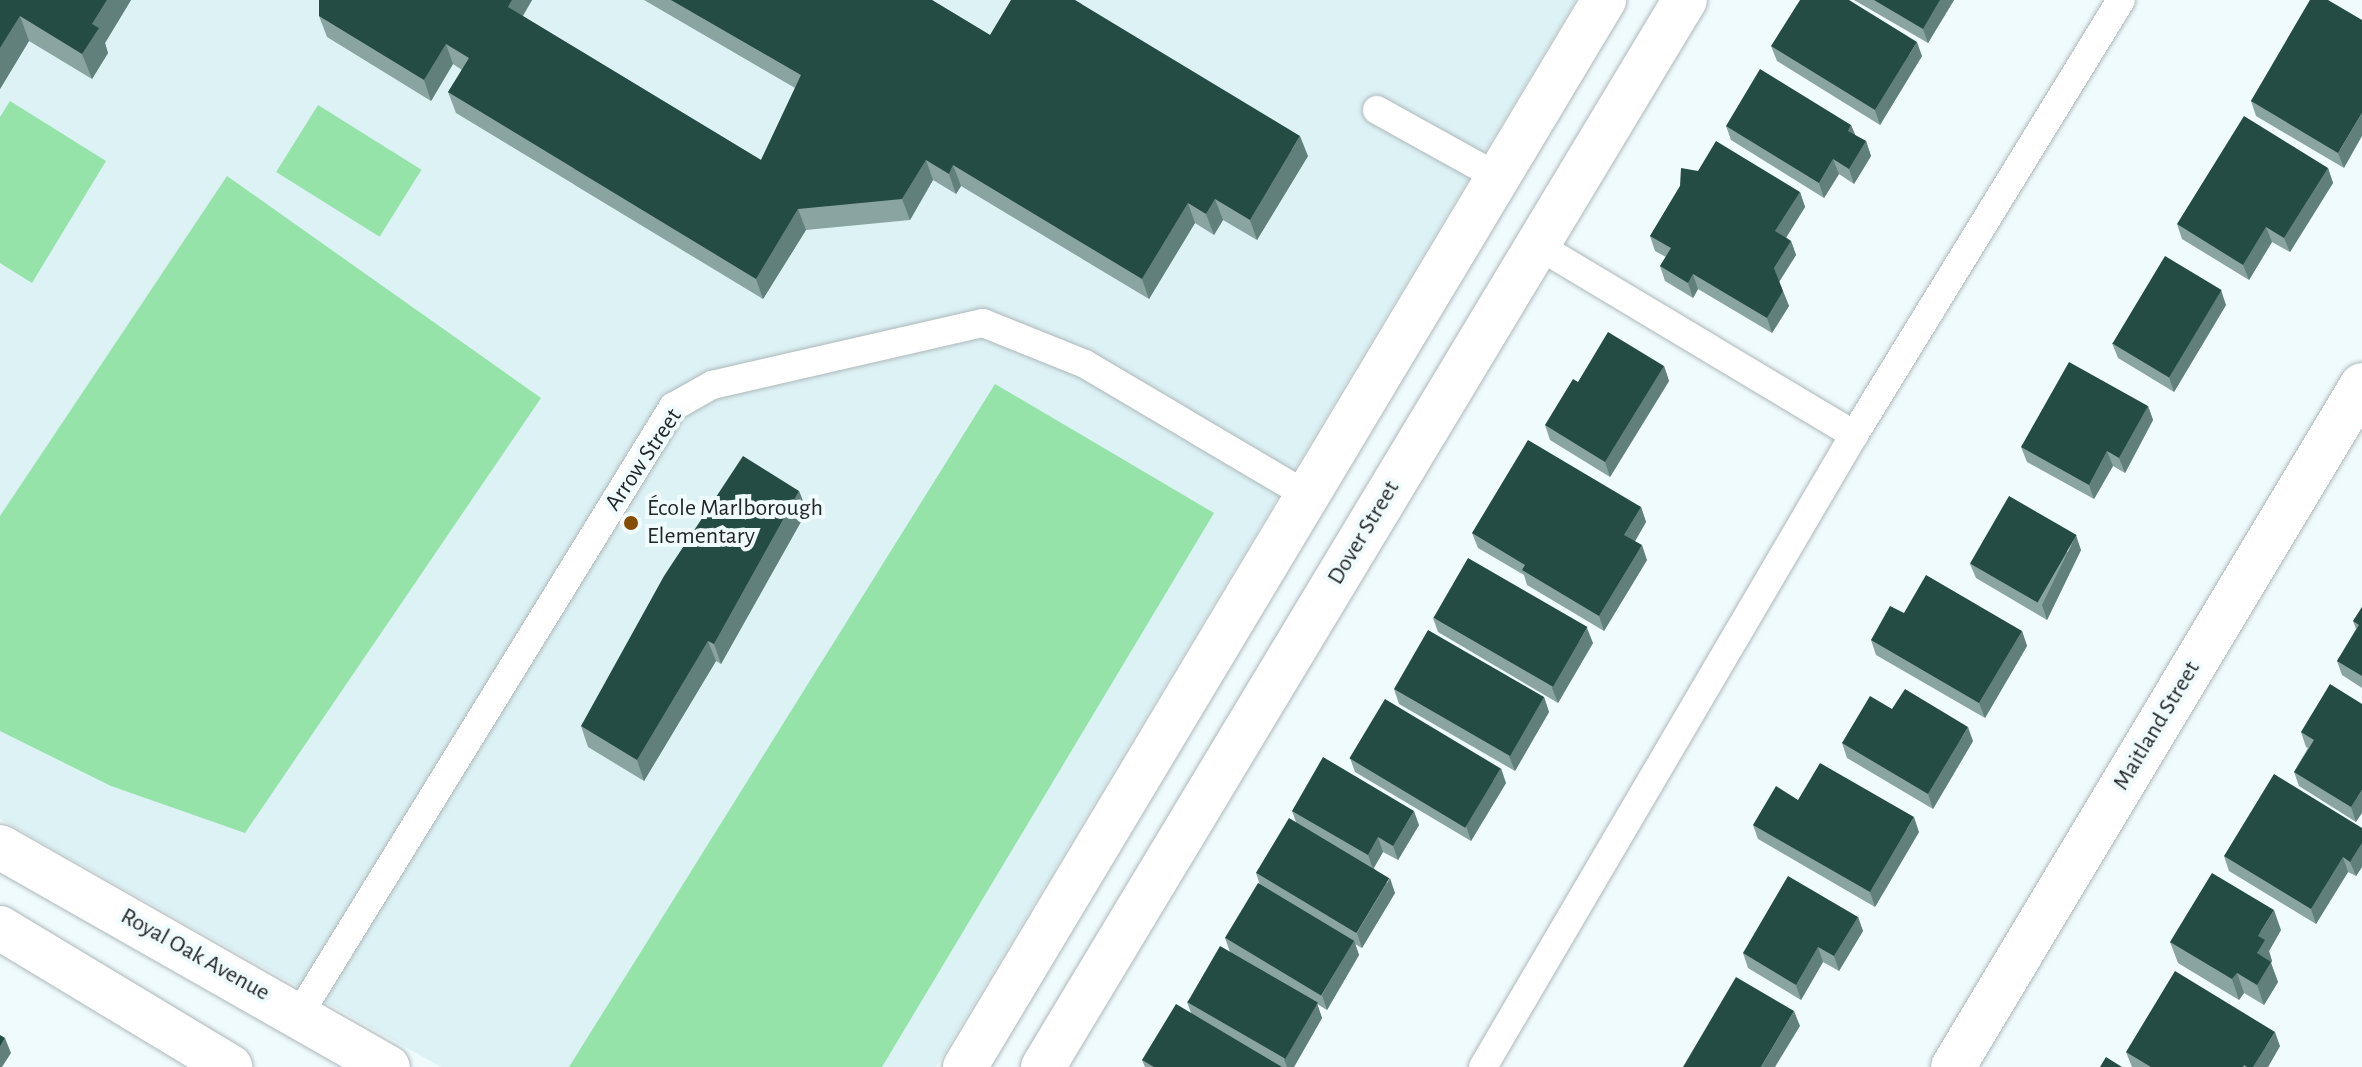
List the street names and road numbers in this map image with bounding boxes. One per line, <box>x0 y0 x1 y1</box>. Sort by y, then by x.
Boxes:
street label: Arrow Street <box>599 403 689 517</box>
street label: Dover Street <box>1322 476 1406 590</box>
street label: Maitland Street <box>2107 656 2207 796</box>
street label: Royal Oak Avenue <box>115 902 275 1008</box>

